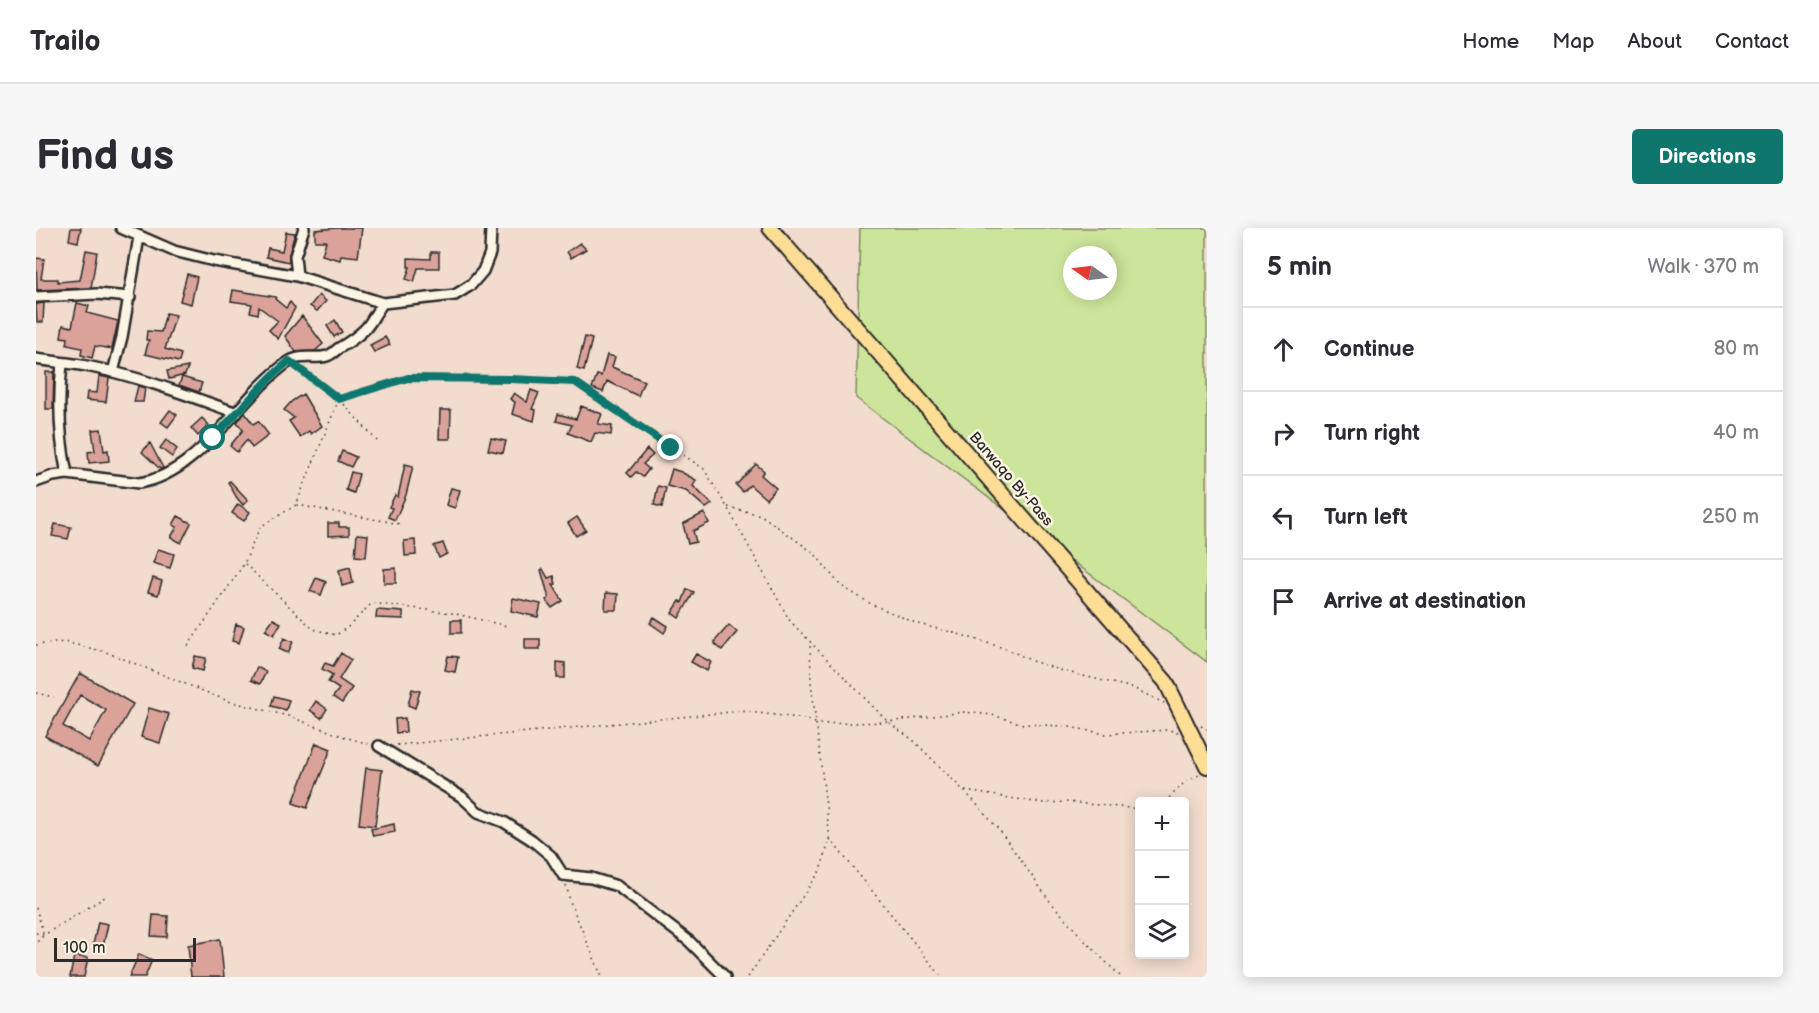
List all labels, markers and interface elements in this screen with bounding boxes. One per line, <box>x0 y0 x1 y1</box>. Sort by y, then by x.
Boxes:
text: Trailo <box>30 25 101 58</box>
text: Home <box>1462 29 1519 54</box>
text: Map <box>1552 29 1594 54</box>
text: About <box>1627 29 1682 54</box>
text: Contact <box>1715 29 1789 54</box>
button: Directions <box>1632 129 1783 184</box>
text: Find us <box>36 131 174 182</box>
north arrow <box>1063 246 1117 300</box>
text: 5 min <box>1267 252 1332 283</box>
text: Walk · 370 m <box>1647 255 1759 279</box>
icon: ahead <box>1267 333 1300 366</box>
text: Continue <box>1324 336 1414 363</box>
text: 80 m <box>1714 337 1759 361</box>
icon: right <box>1267 417 1300 450</box>
text: Turn right <box>1324 420 1420 447</box>
text: 40 m <box>1713 421 1759 445</box>
route start <box>199 424 225 450</box>
street label: Barwaqo By-Pass <box>965 428 1057 530</box>
route end <box>657 434 683 460</box>
icon: left <box>1267 501 1300 534</box>
text: Turn left <box>1324 504 1408 531</box>
text: 250 m <box>1702 505 1759 529</box>
icon: arrive <box>1267 585 1300 618</box>
text: Arrive at destination <box>1324 588 1526 615</box>
map controls <box>1135 797 1189 959</box>
button: + <box>1135 797 1189 851</box>
button: − <box>1135 851 1189 905</box>
button: layers <box>1135 905 1189 959</box>
scale bar <box>54 935 196 962</box>
text: 100 m <box>63 939 106 958</box>

